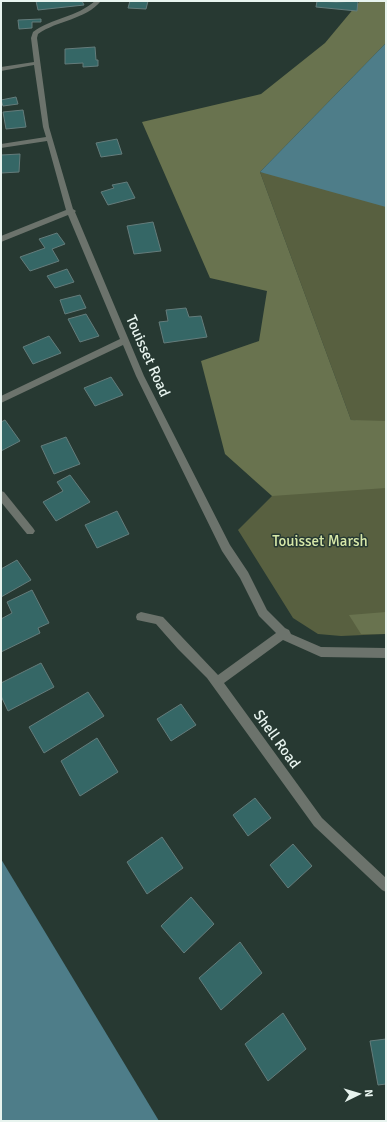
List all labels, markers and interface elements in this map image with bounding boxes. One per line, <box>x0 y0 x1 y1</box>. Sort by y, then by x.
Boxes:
street label: Touisset Road <box>122 312 174 400</box>
park label: Touisset Marsh <box>272 532 368 550</box>
street label: Shell Road <box>250 706 304 772</box>
north arrow <box>339 1074 379 1114</box>
text: N <box>362 1089 375 1098</box>

